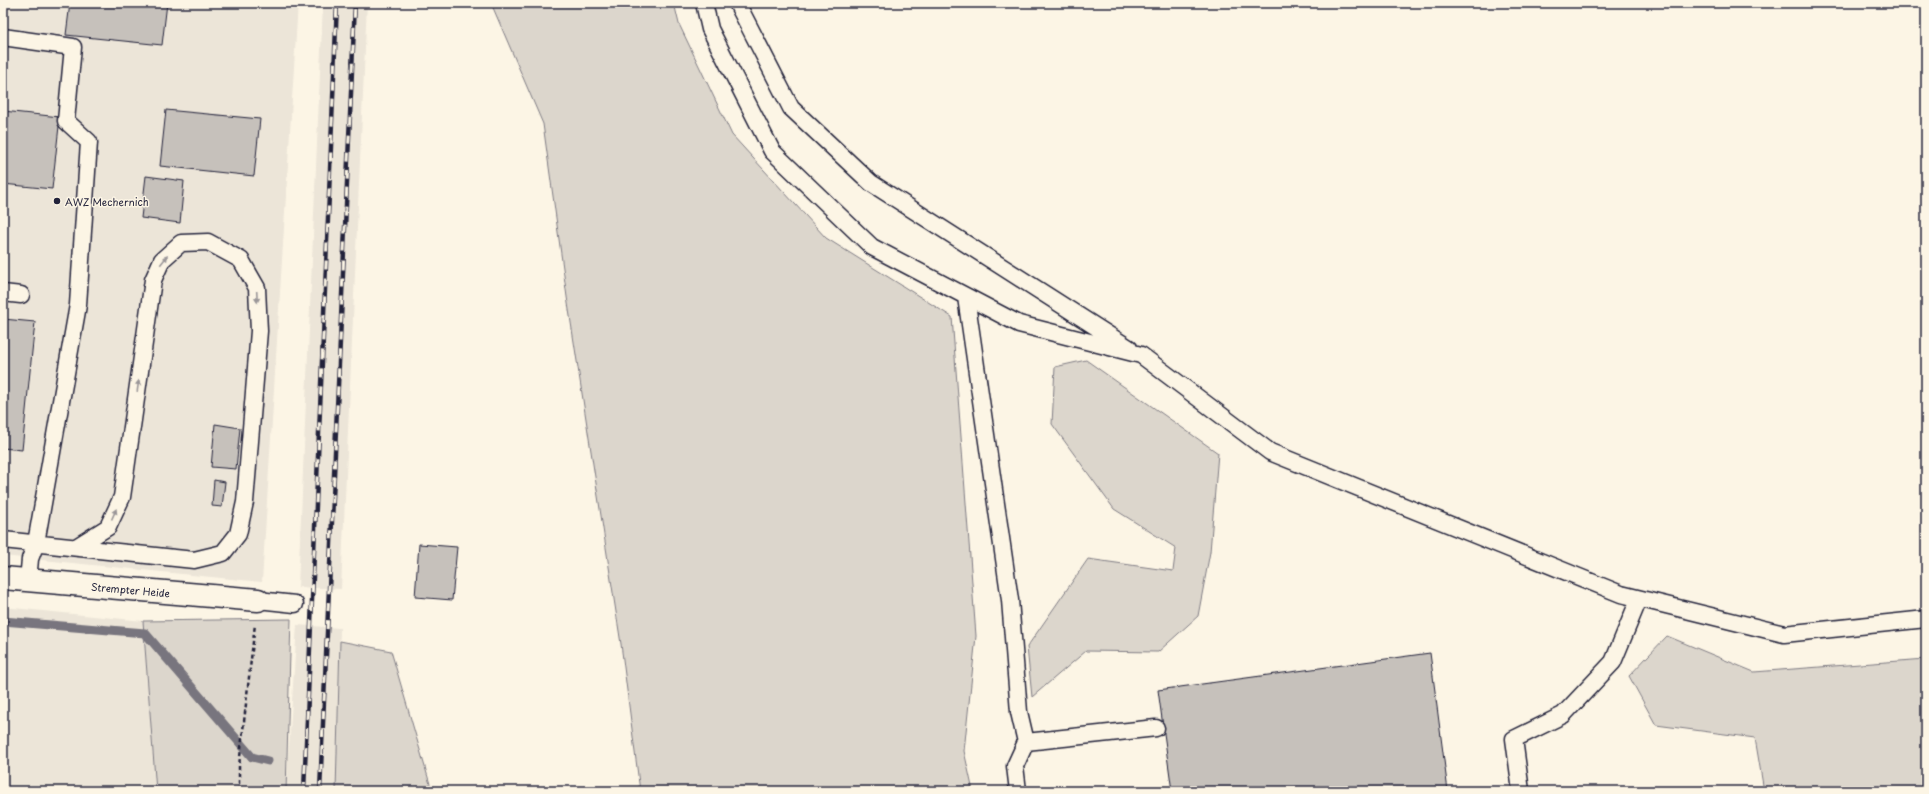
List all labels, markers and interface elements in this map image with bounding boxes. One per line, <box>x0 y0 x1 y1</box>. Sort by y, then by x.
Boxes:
place label: AWZ Mechernich <box>65 194 149 209</box>
marker: AWZ Mechernich <box>52 196 62 206</box>
one-way arrow <box>160 255 168 266</box>
one-way arrow <box>254 291 261 303</box>
one-way arrow <box>135 380 141 392</box>
one-way arrow <box>111 508 117 519</box>
street label: Strempter Heide <box>91 578 171 600</box>

